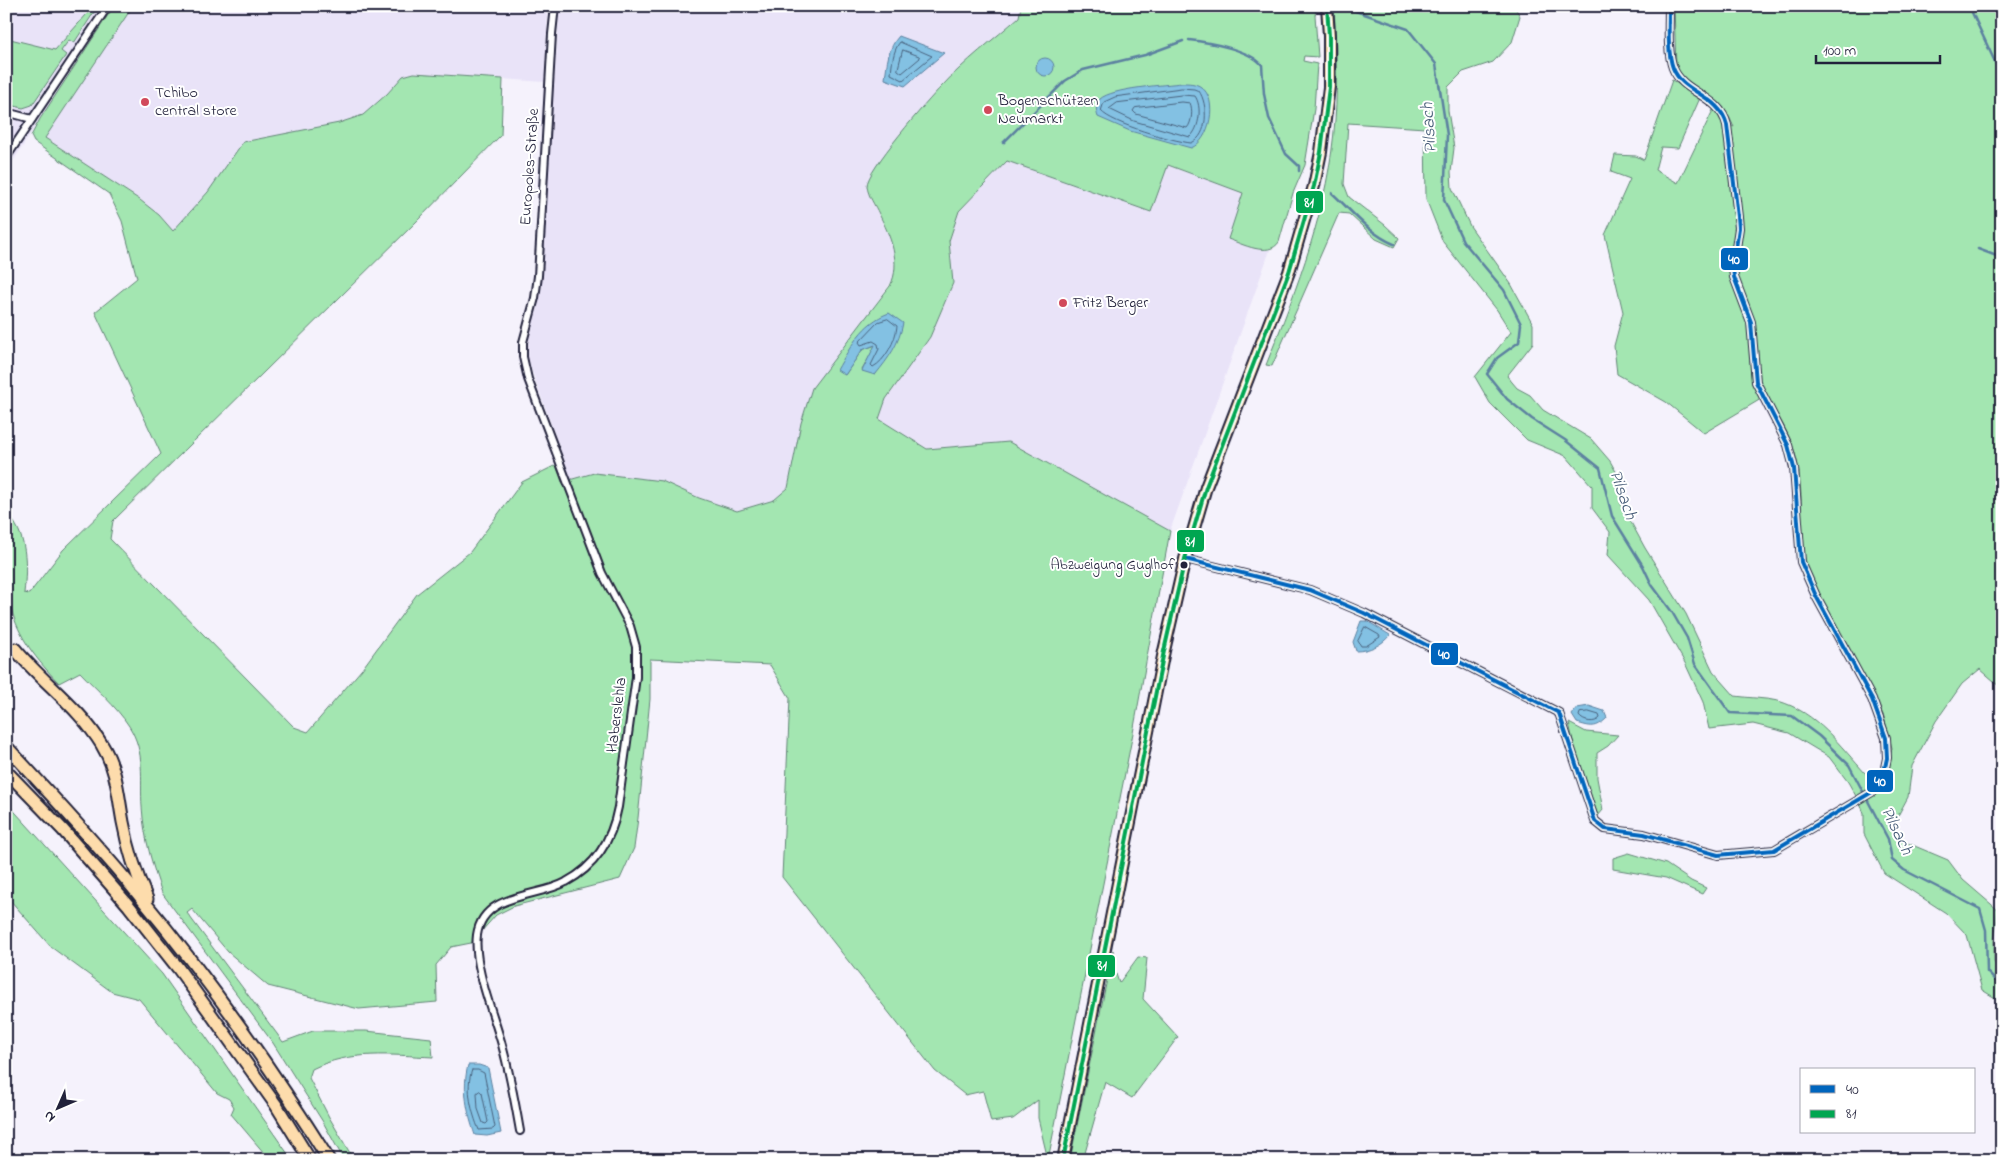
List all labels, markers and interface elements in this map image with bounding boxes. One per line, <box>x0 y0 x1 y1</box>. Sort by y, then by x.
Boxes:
scale bar <box>1816 32 1939 64</box>
text: 100 m <box>1823 40 1856 62</box>
place label: Tchibo central store <box>155 81 238 123</box>
place label: Bogenschützen Neumarkt <box>997 89 1099 131</box>
marker: Tchibo central store <box>139 96 151 108</box>
water label: Pilsach <box>1415 101 1445 154</box>
marker: Bogenschützen Neumarkt <box>982 104 994 116</box>
street label: Europoles-Straße <box>514 107 546 226</box>
line badge: 81 <box>1295 190 1324 214</box>
text: 81 <box>1303 193 1314 214</box>
line badge: 40 <box>1720 247 1749 271</box>
text: 40 <box>1727 250 1740 271</box>
place label: Fritz Berger <box>1072 291 1148 315</box>
marker: Fritz Berger <box>1057 297 1069 309</box>
water label: Pilsach <box>1601 467 1643 524</box>
line badge: 81 <box>1176 529 1205 553</box>
text: 81 <box>1184 532 1195 553</box>
place label: Abzweigung Guglhof <box>1051 554 1175 577</box>
marker: Abzweigung Guglhof <box>1179 560 1189 570</box>
line badge: 40 <box>1430 642 1459 666</box>
text: 40 <box>1437 645 1450 666</box>
street label: Haberslehla <box>600 676 634 754</box>
line badge: 40 <box>1866 769 1894 793</box>
text: 40 <box>1873 772 1886 793</box>
water label: Pilsach <box>1873 802 1919 860</box>
line badge: 81 <box>1087 954 1116 978</box>
text: 81 <box>1096 956 1107 977</box>
legend <box>1800 1068 1976 1134</box>
text: 40 <box>1846 1079 1859 1101</box>
north arrow <box>32 1084 82 1134</box>
text: 81 <box>1846 1103 1857 1125</box>
text: N <box>39 1105 61 1127</box>

